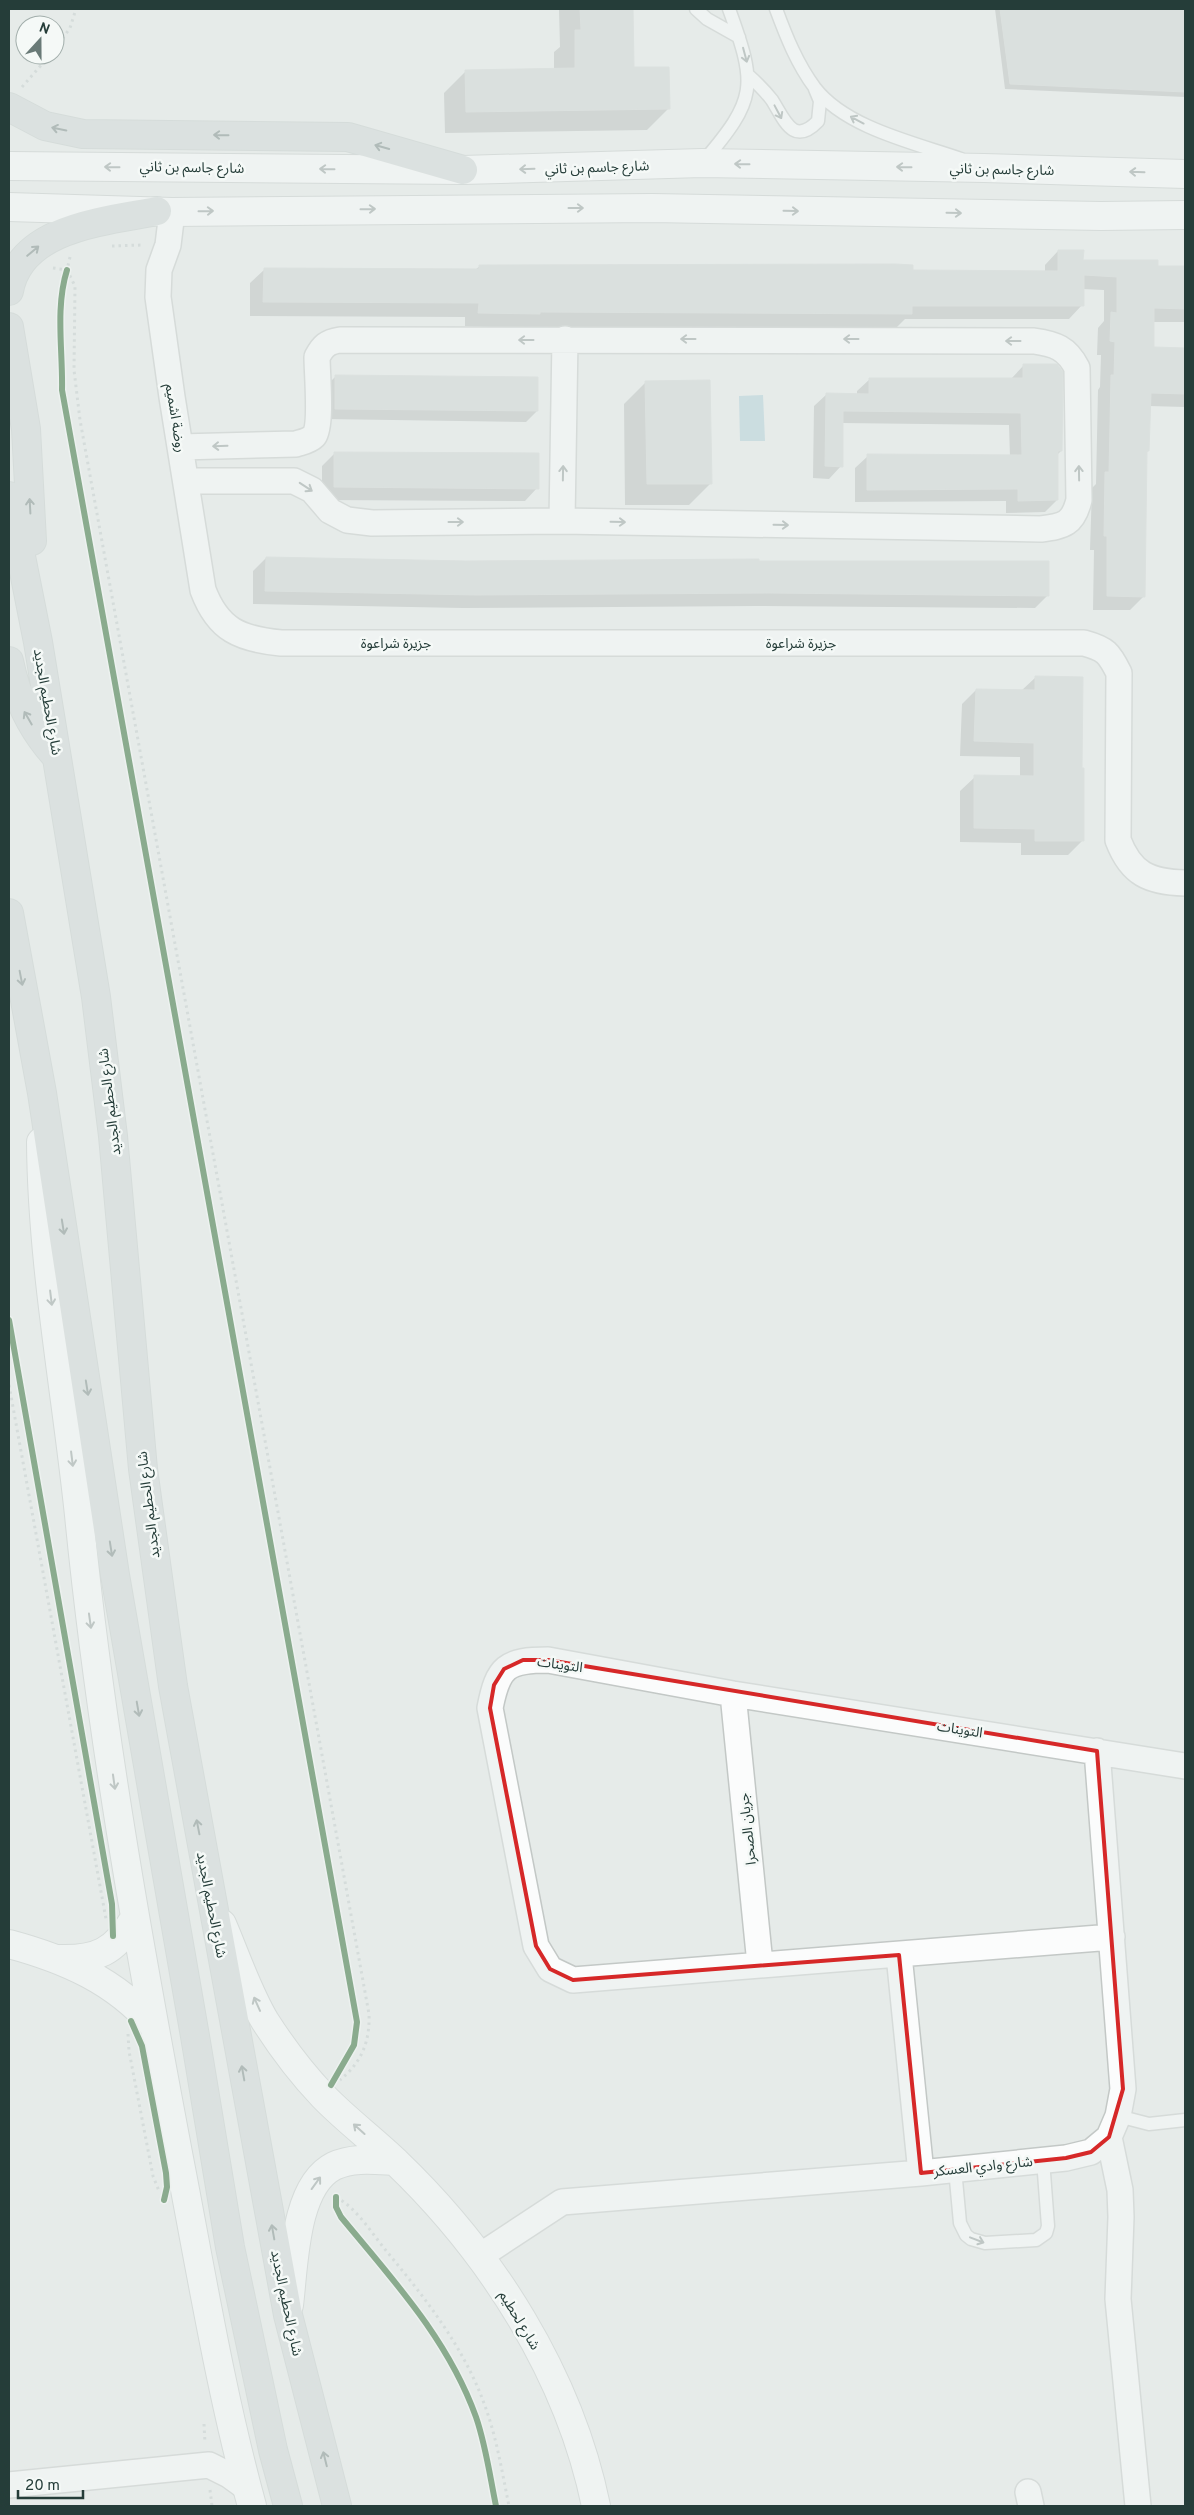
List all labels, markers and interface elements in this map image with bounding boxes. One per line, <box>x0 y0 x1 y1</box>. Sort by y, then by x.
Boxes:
north arrow <box>15 15 65 65</box>
text: N <box>36 20 52 39</box>
one-way arrow <box>740 46 750 62</box>
one-way arrow <box>773 105 783 120</box>
one-way arrow <box>850 115 865 124</box>
one-way arrow <box>52 124 68 133</box>
one-way arrow <box>214 130 230 140</box>
one-way arrow <box>375 141 391 151</box>
street label: شارع جاسم بن ثاني <box>544 158 650 180</box>
street label: شارع جاسم بن ثاني <box>139 159 244 179</box>
one-way arrow <box>734 159 750 169</box>
street label: شارع جاسم بن ثاني <box>949 161 1054 181</box>
one-way arrow <box>104 162 120 171</box>
one-way arrow <box>896 162 912 171</box>
one-way arrow <box>319 164 335 174</box>
one-way arrow <box>519 164 535 173</box>
one-way arrow <box>1129 168 1145 177</box>
one-way arrow <box>568 203 584 213</box>
one-way arrow <box>360 204 376 214</box>
one-way arrow <box>197 206 213 216</box>
one-way arrow <box>783 206 799 215</box>
one-way arrow <box>946 209 962 218</box>
one-way arrow <box>27 245 40 256</box>
one-way arrow <box>680 334 696 344</box>
one-way arrow <box>518 335 534 344</box>
one-way arrow <box>843 335 859 344</box>
one-way arrow <box>1005 336 1021 345</box>
street label: روضة اشميم <box>160 383 188 454</box>
one-way arrow <box>212 441 228 451</box>
one-way arrow <box>558 465 568 481</box>
one-way arrow <box>1074 465 1083 481</box>
one-way arrow <box>299 482 313 492</box>
one-way arrow <box>25 498 34 514</box>
one-way arrow <box>448 517 464 527</box>
one-way arrow <box>610 517 626 527</box>
one-way arrow <box>772 520 789 530</box>
street label: جزيرة شراعوة <box>361 636 431 653</box>
street label: جزيرة شراعوة <box>766 636 836 653</box>
street label: شارع الحطيم الجديد <box>28 648 64 757</box>
one-way arrow <box>23 711 33 725</box>
one-way arrow <box>17 969 26 985</box>
street label: شارع الحطيم الجديد <box>95 1047 126 1156</box>
one-way arrow <box>58 1219 68 1235</box>
one-way arrow <box>47 1290 57 1306</box>
one-way arrow <box>82 1380 92 1396</box>
street label: شارع الحطيم الجديد <box>134 1450 165 1559</box>
one-way arrow <box>67 1451 77 1467</box>
one-way arrow <box>106 1540 116 1556</box>
one-way arrow <box>85 1613 95 1629</box>
street label: التوينات <box>536 1654 584 1677</box>
one-way arrow <box>134 1700 144 1716</box>
street label: التوينات <box>936 1719 984 1742</box>
one-way arrow <box>109 1773 119 1789</box>
street label: جريان الصحرا <box>736 1792 761 1866</box>
one-way arrow <box>192 1819 202 1835</box>
street label: شارع الحطيم الجديد <box>191 1851 229 1960</box>
one-way arrow <box>252 1997 262 2012</box>
one-way arrow <box>238 2065 248 2081</box>
one-way arrow <box>353 2123 366 2134</box>
street label: شارع وادي العسكر <box>932 2154 1034 2182</box>
one-way arrow <box>311 2177 322 2190</box>
one-way arrow <box>267 2225 277 2241</box>
one-way arrow <box>969 2236 984 2245</box>
street label: شارع الحطيم الجديد <box>265 2249 305 2358</box>
street label: شارع لحطيم <box>494 2288 543 2354</box>
one-way arrow <box>319 2451 329 2467</box>
scale bar <box>18 2468 82 2500</box>
text: 20 m <box>25 2477 60 2496</box>

